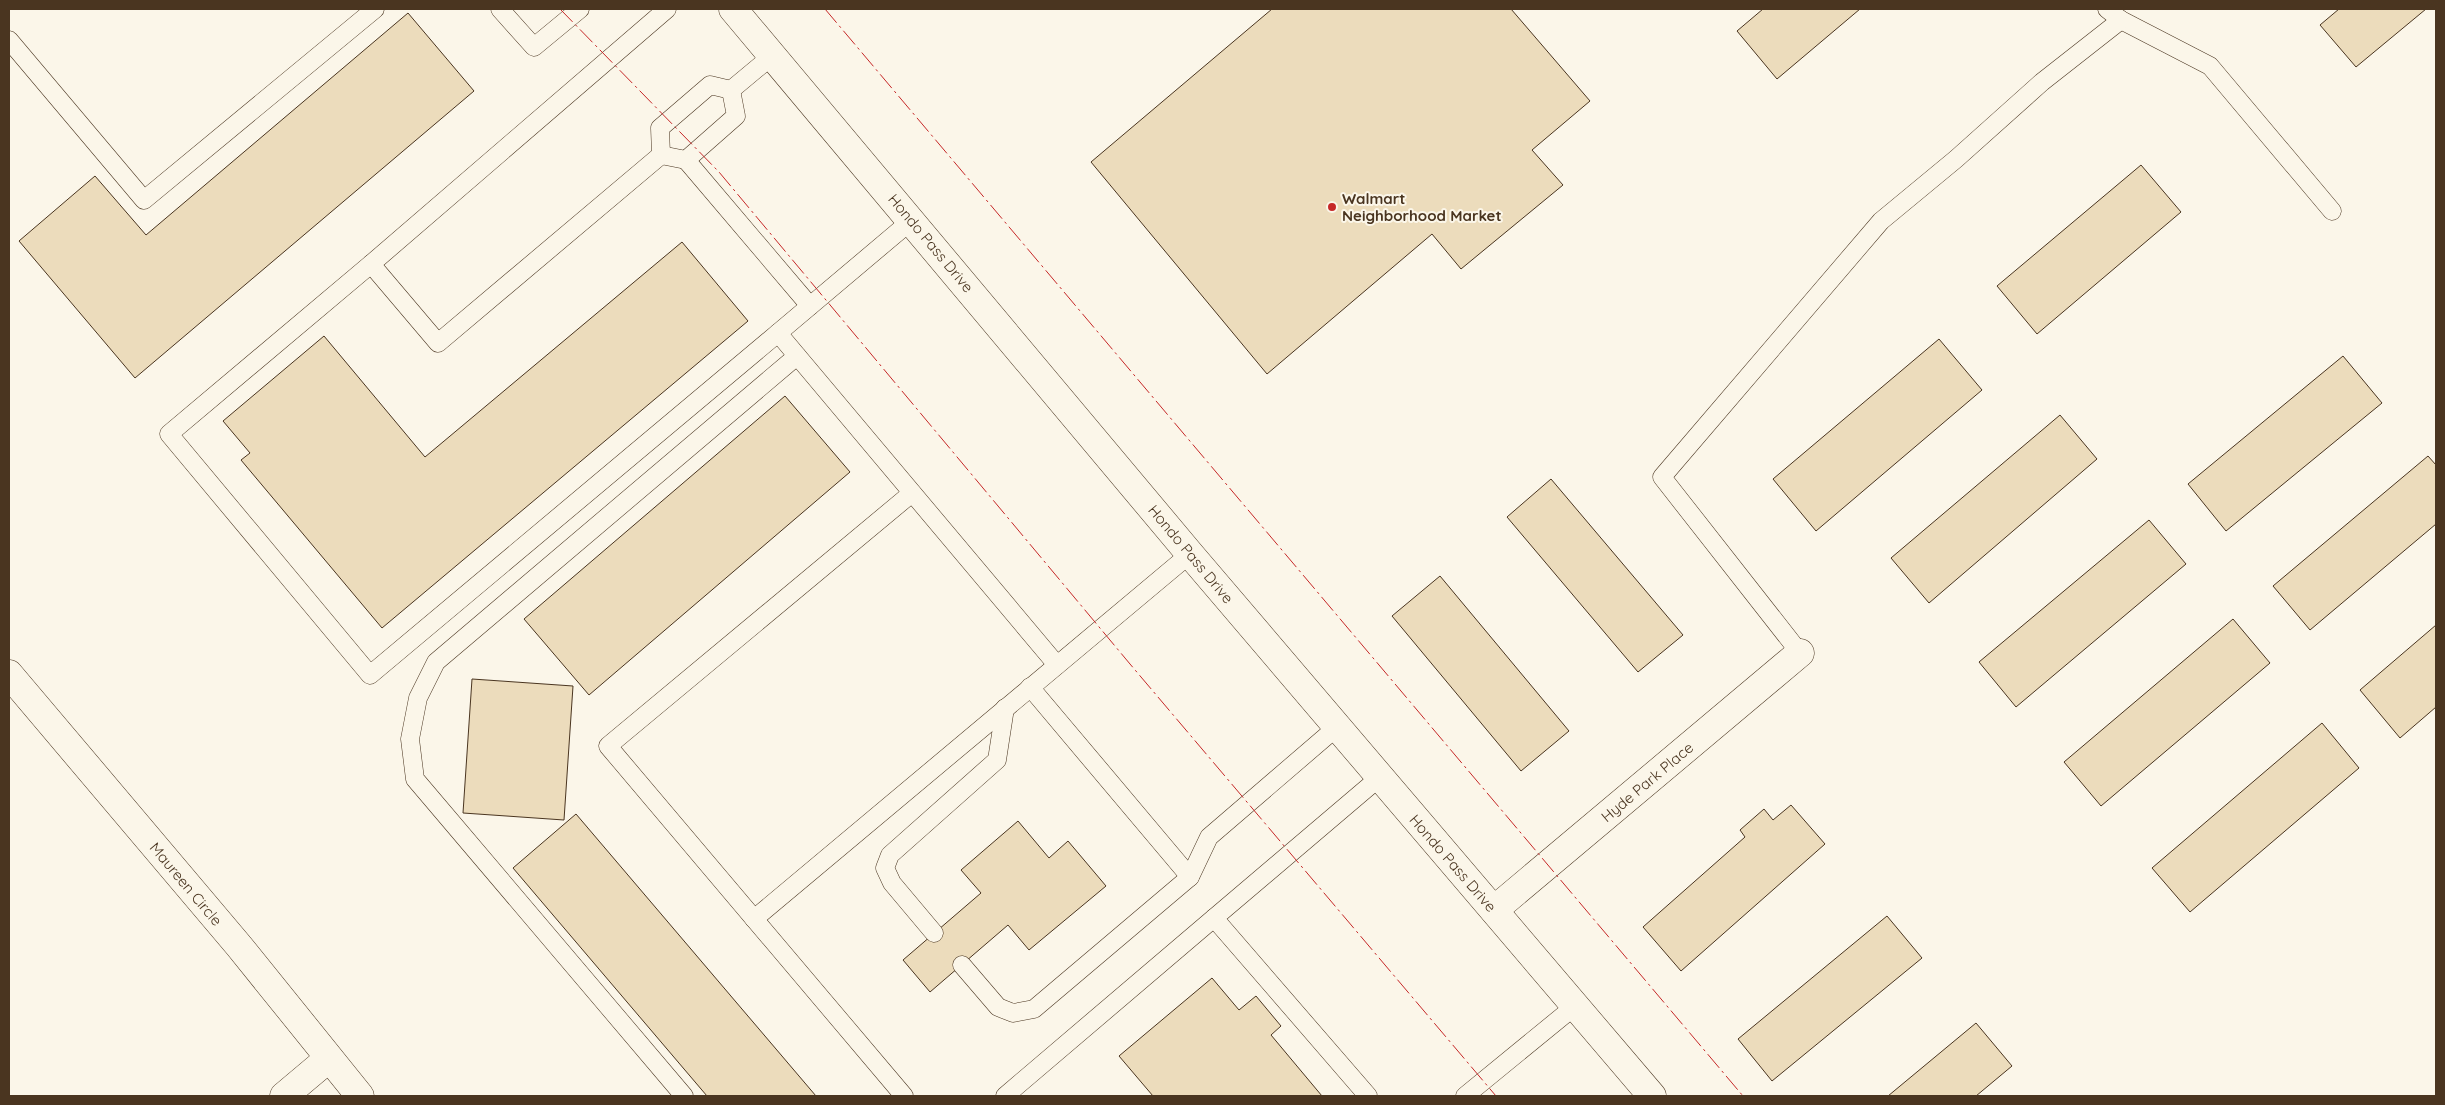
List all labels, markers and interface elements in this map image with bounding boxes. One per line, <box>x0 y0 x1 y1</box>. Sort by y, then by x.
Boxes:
place label: Walmart Neighborhood Market <box>1342 189 1502 225</box>
street label: Hondo Pass Drive <box>884 190 978 296</box>
marker: Walmart Neighborhood Market <box>1326 201 1338 213</box>
street label: Hondo Pass Drive <box>1144 501 1238 607</box>
street label: Hyde Park Place <box>1597 738 1697 826</box>
street label: Hondo Pass Drive <box>1405 810 1501 916</box>
street label: Maureen Circle <box>146 838 226 930</box>

